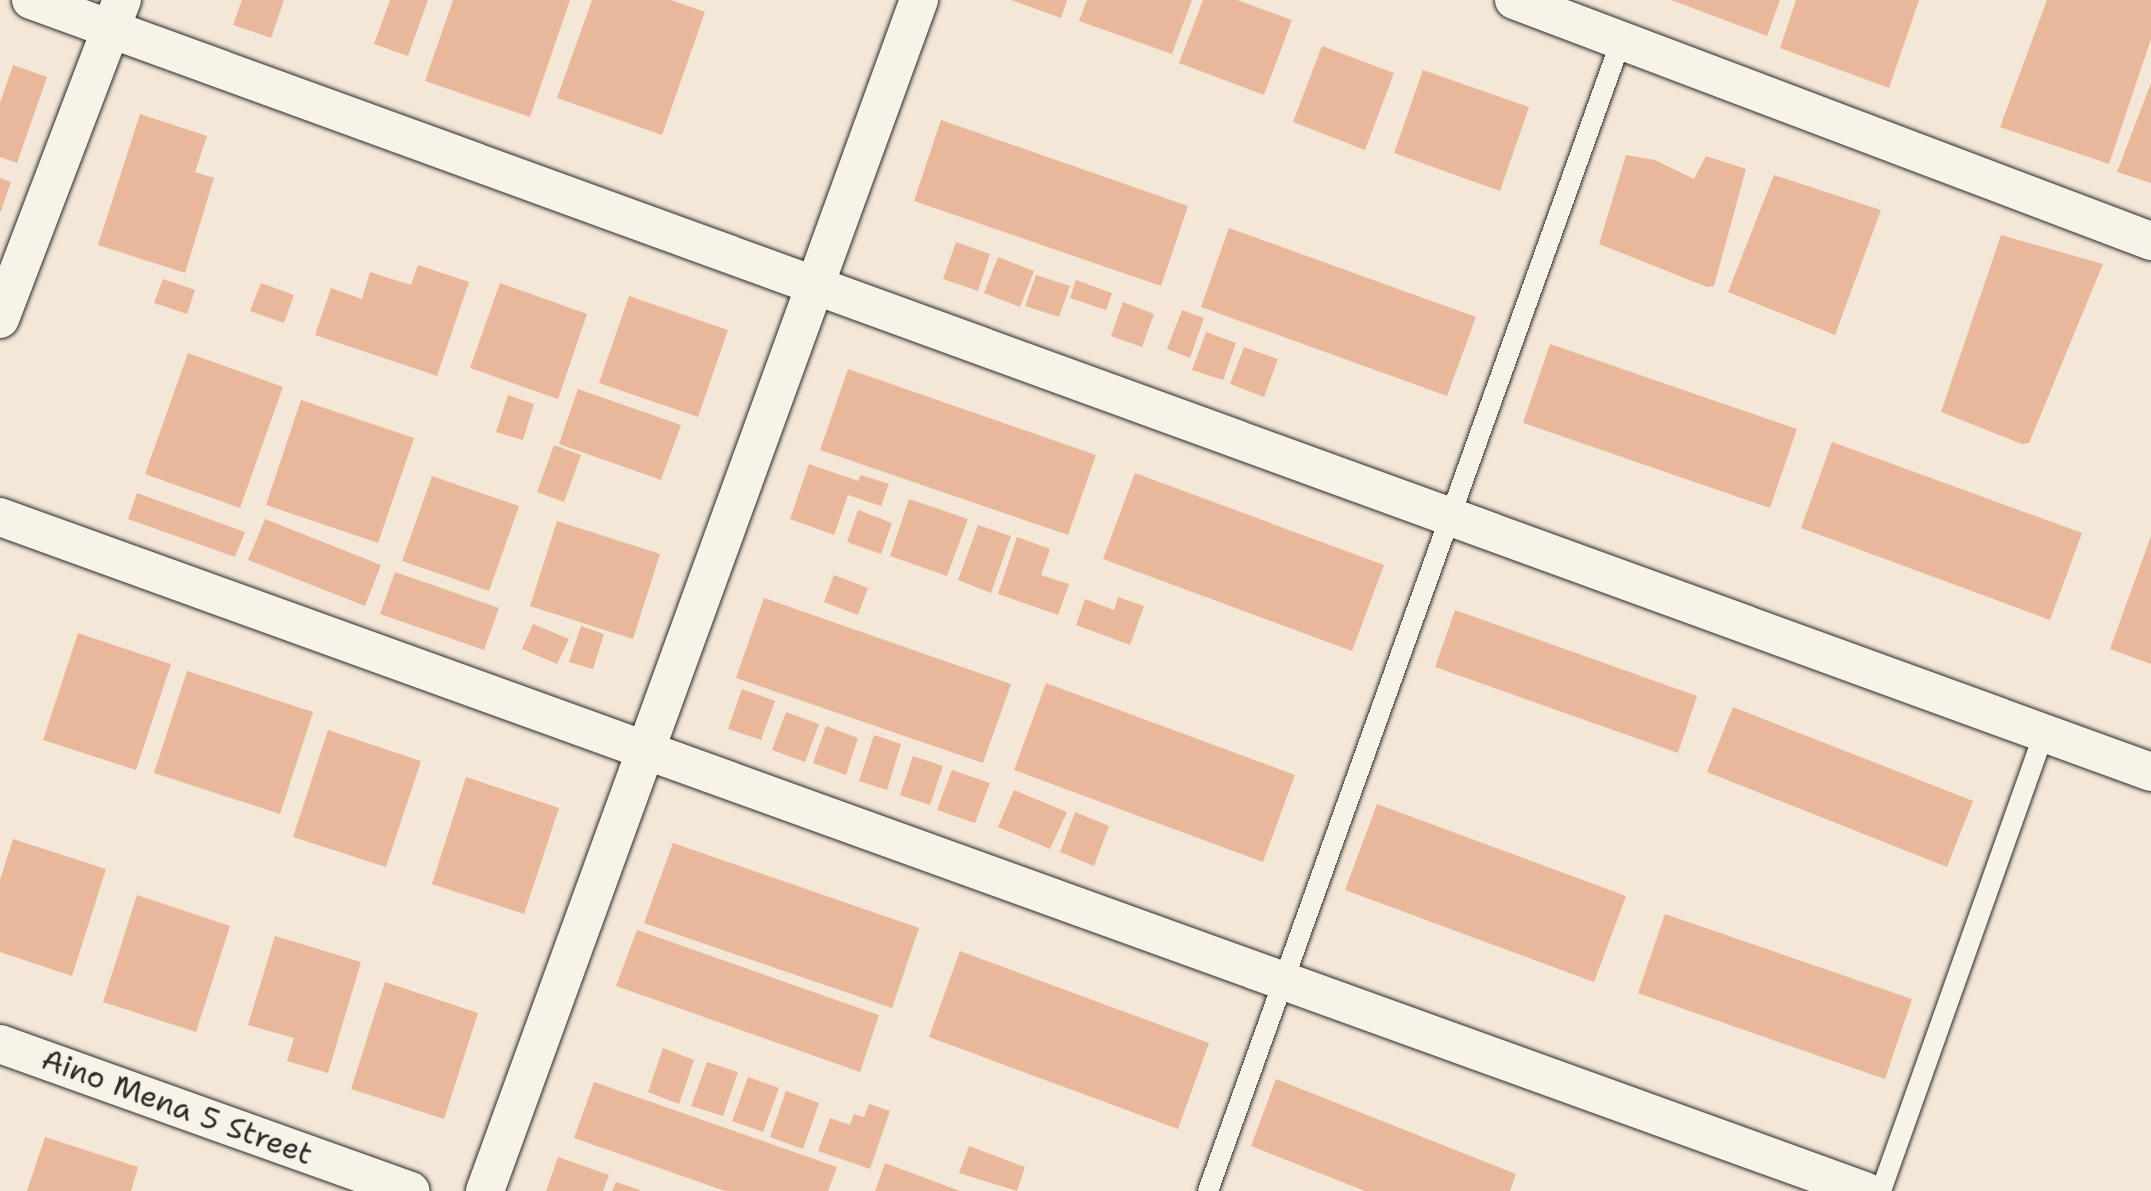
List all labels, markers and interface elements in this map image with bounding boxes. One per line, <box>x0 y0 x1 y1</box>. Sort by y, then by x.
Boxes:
street label: Aino Mena 5 Street <box>37 1041 317 1173</box>

